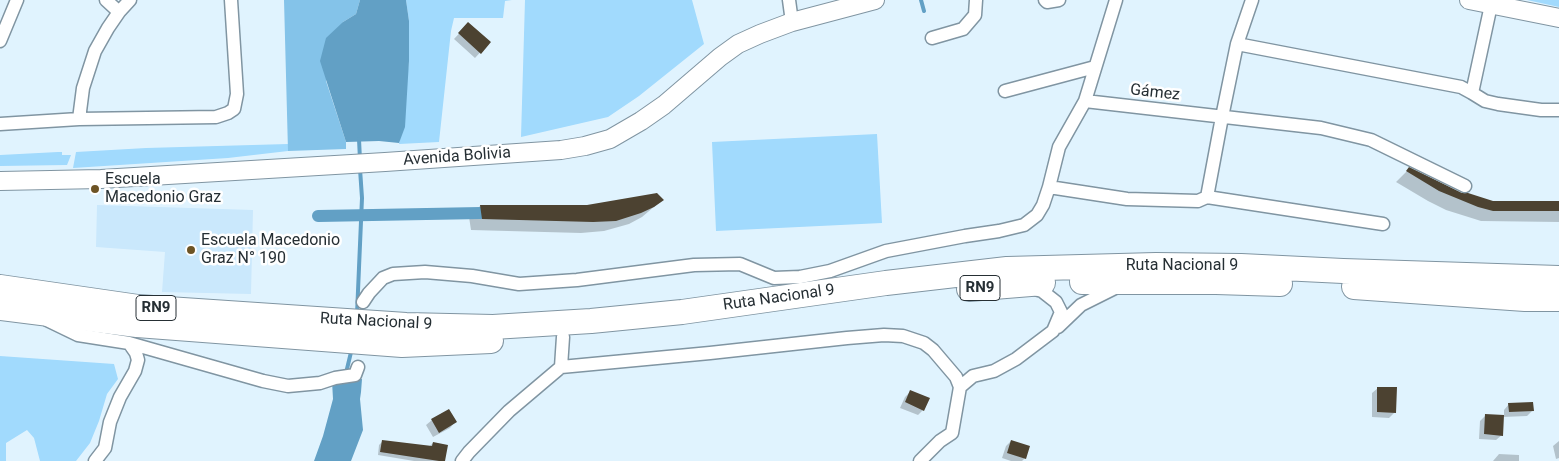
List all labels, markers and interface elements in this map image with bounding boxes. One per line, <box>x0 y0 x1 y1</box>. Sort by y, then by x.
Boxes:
street label: Gámez <box>1129 81 1181 105</box>
street label: Avenida Bolivia <box>403 144 511 170</box>
place label: Escuela Macedonio Graz <box>105 170 221 208</box>
marker: Escuela Macedonio Graz <box>89 183 101 195</box>
place label: Escuela Macedonio Graz N° 190 <box>201 231 340 269</box>
marker: Escuela Macedonio Graz N° 190 <box>185 244 197 256</box>
street label: Ruta Nacional 9 <box>1126 256 1238 276</box>
road number: RN9 <box>960 276 1000 300</box>
street label: Ruta Nacional 9 <box>722 281 836 315</box>
road number: RN9 <box>136 296 176 320</box>
street label: Ruta Nacional 9 <box>319 309 433 335</box>

